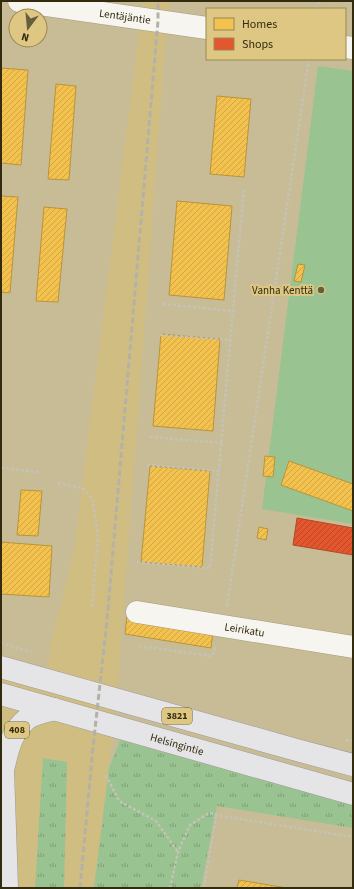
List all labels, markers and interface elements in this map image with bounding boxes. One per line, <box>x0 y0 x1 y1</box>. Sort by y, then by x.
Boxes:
street label: Lentäjäntie <box>98 5 152 27</box>
north arrow <box>8 8 48 48</box>
legend <box>206 8 346 60</box>
text: Homes <box>242 16 277 33</box>
text: N <box>20 29 31 45</box>
text: Shops <box>242 36 273 53</box>
place label: Vanha Kenttä <box>252 283 313 298</box>
marker: Vanha Kenttä <box>316 285 326 295</box>
street label: Leirikatu <box>223 619 266 640</box>
road number: 3821 <box>162 708 192 724</box>
road number: 408 <box>5 722 29 738</box>
street label: Helsingintie <box>149 729 206 759</box>

